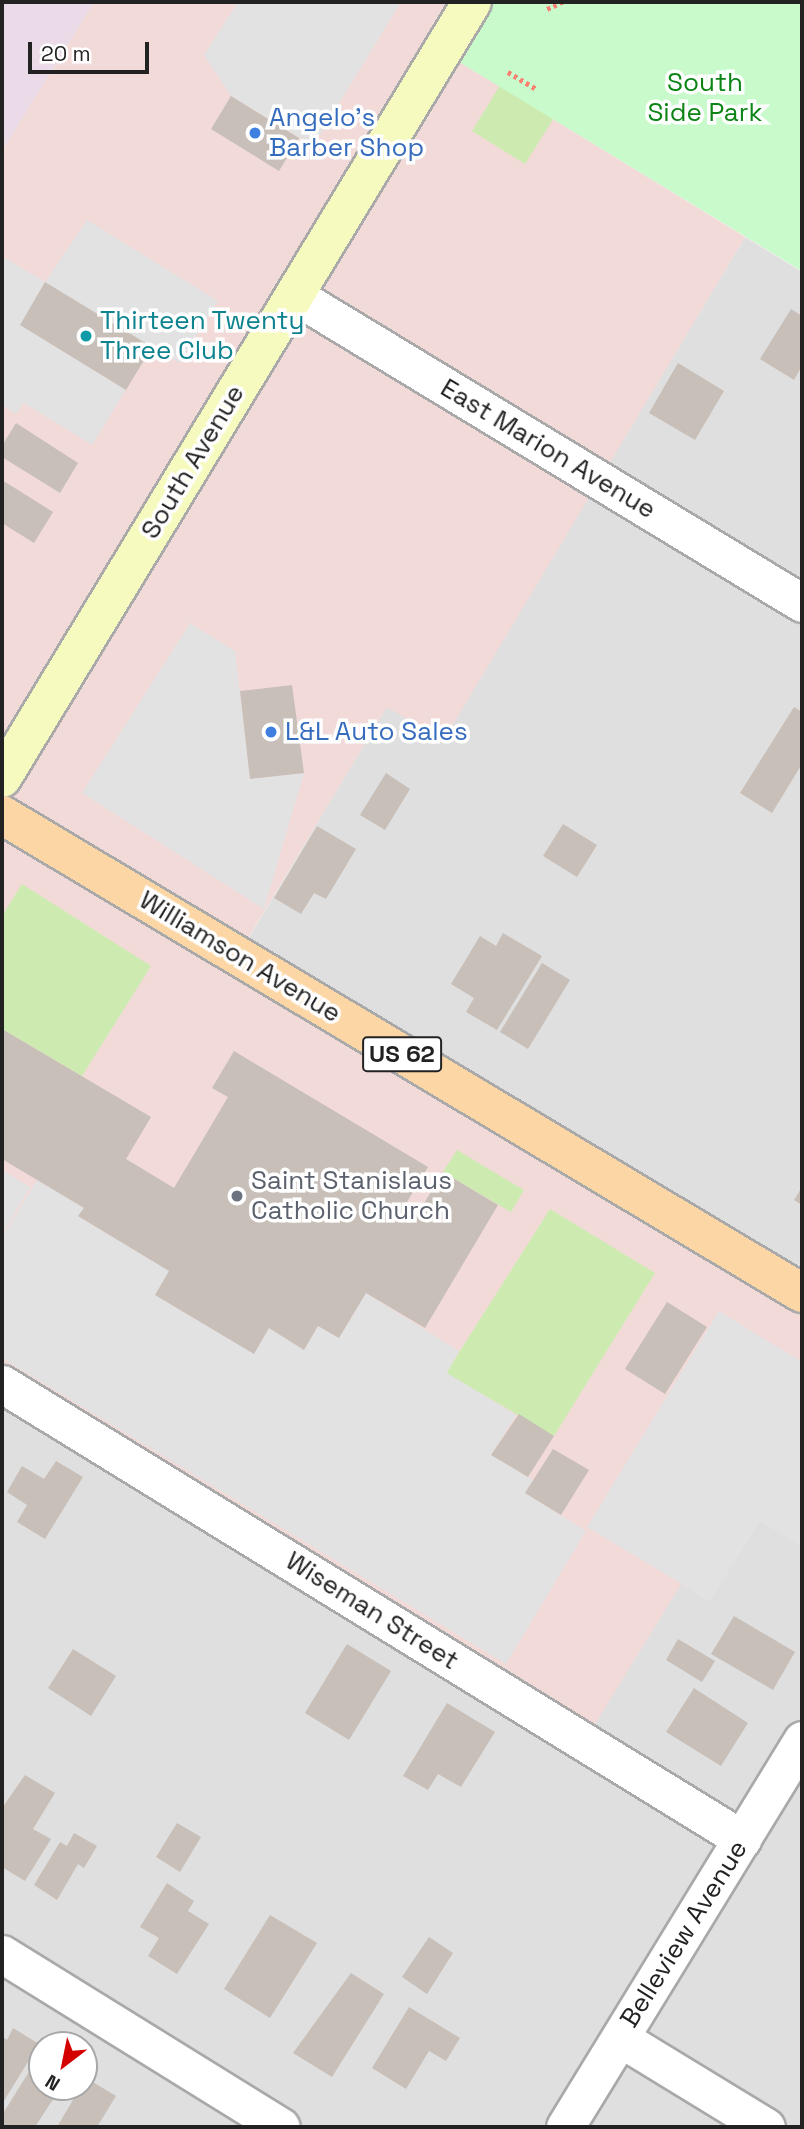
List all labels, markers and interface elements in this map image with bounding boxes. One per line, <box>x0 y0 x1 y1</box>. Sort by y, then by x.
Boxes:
scale bar <box>32 28 152 72</box>
text: 20 m <box>41 40 91 67</box>
park label: South Side Park <box>647 67 763 128</box>
place label: Angelo's Barber Shop <box>269 102 424 164</box>
marker: Angelo's Barber Shop <box>247 125 263 141</box>
place label: Thirteen Twenty Three Club <box>100 305 305 366</box>
marker: Thirteen Twenty Three Club <box>78 328 94 344</box>
street label: East Marion Avenue <box>435 372 661 526</box>
street label: South Avenue <box>135 379 251 545</box>
place label: L&L Auto Sales <box>285 716 469 748</box>
marker: L&L Auto Sales <box>263 724 279 740</box>
street label: Williamson Avenue <box>133 884 347 1030</box>
road number: US 62 <box>362 1034 442 1074</box>
place label: Saint Stanislaus Catholic Church <box>251 1165 452 1226</box>
marker: Saint Stanislaus Catholic Church <box>229 1188 245 1204</box>
street label: Wiseman Street <box>280 1545 464 1677</box>
street label: Belleview Avenue <box>614 1835 754 2033</box>
north arrow <box>28 2031 98 2101</box>
text: N <box>41 2069 65 2097</box>

